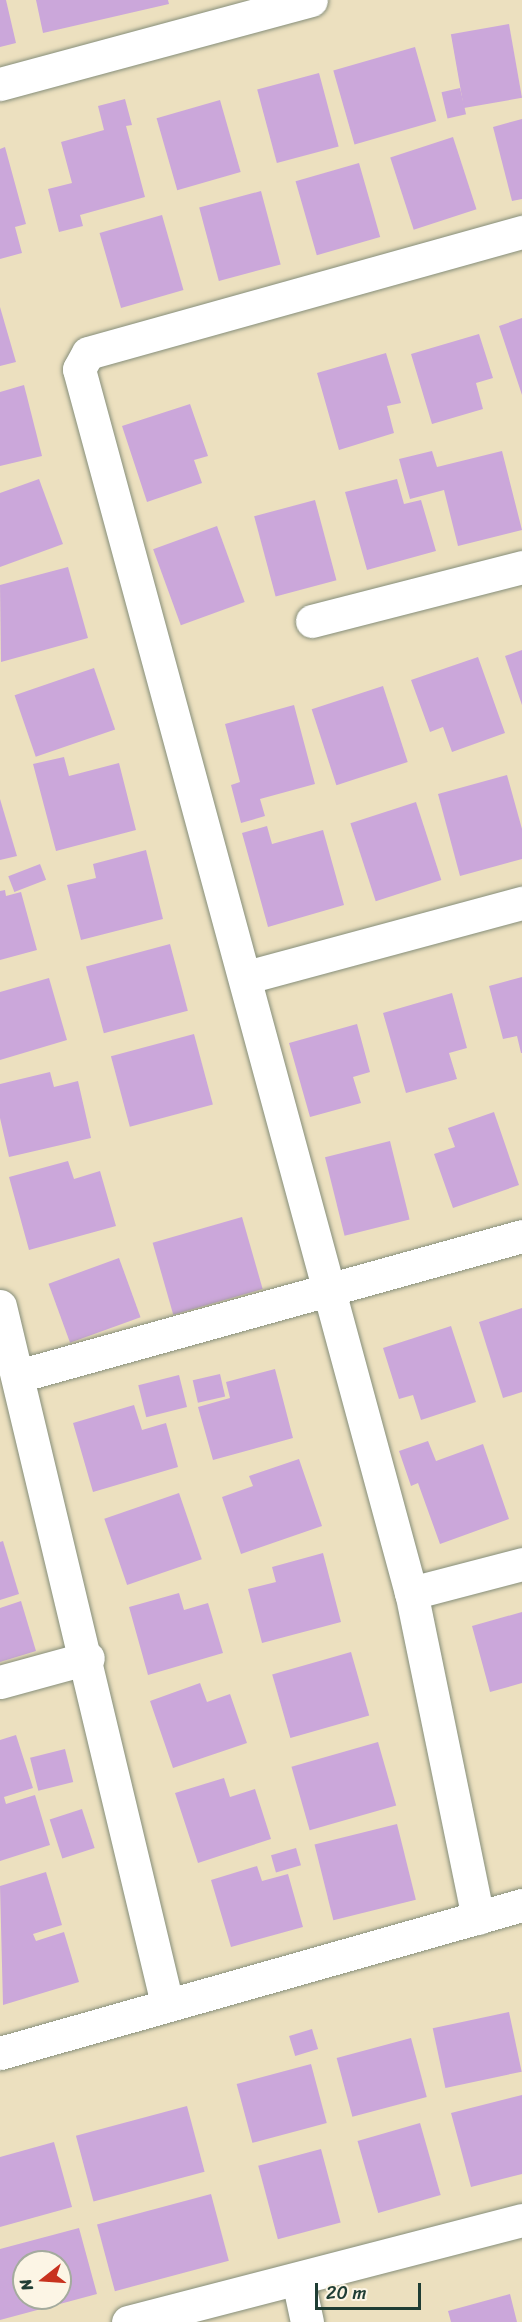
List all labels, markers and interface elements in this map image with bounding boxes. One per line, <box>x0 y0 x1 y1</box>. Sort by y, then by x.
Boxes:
north arrow <box>12 2250 72 2310</box>
scale bar <box>318 2271 424 2309</box>
text: N <box>11 2275 42 2294</box>
text: 20 m <box>326 2277 366 2309</box>

